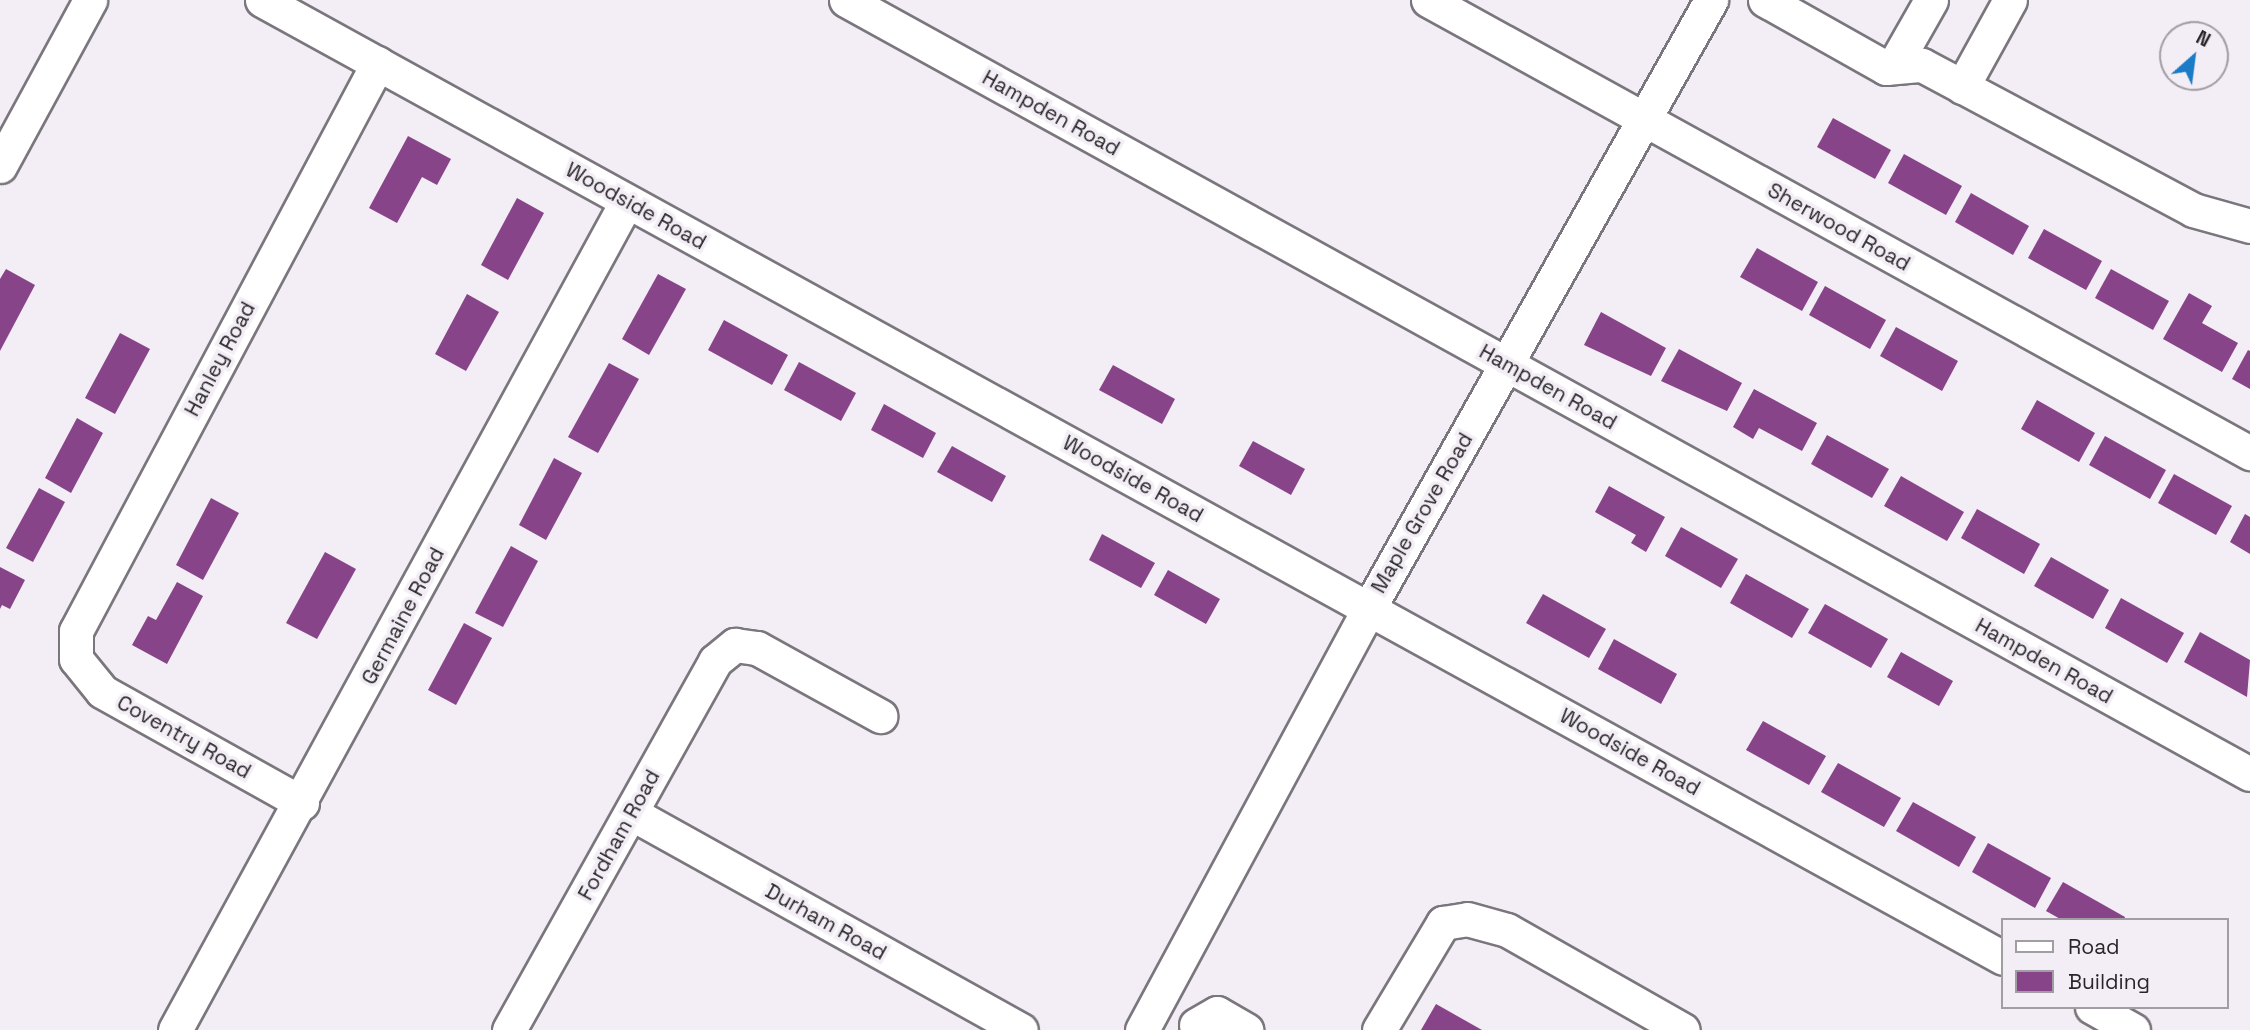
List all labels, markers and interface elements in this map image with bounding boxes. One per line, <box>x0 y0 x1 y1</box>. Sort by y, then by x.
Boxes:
north arrow <box>2159 21 2229 91</box>
text: N <box>2192 25 2215 53</box>
street label: Hampden Road <box>978 65 1124 161</box>
street label: Woodside Road <box>561 157 711 255</box>
street label: Sherwood Road <box>1763 177 1915 277</box>
street label: Hanley Road <box>179 297 261 421</box>
street label: Hampden Road <box>1475 339 1621 435</box>
street label: Maple Grove Road <box>1366 428 1478 598</box>
street label: Woodside Road <box>1058 430 1208 528</box>
street label: Germaine Road <box>356 543 450 689</box>
street label: Hampden Road <box>1971 613 2117 709</box>
street label: Coventry Road <box>113 690 255 784</box>
street label: Woodside Road <box>1555 703 1705 801</box>
street label: Fordham Road <box>573 765 665 905</box>
street label: Durham Road <box>761 878 891 966</box>
legend <box>2002 918 2229 1009</box>
text: Road <box>2068 933 2120 960</box>
text: Building <box>2068 968 2150 995</box>

